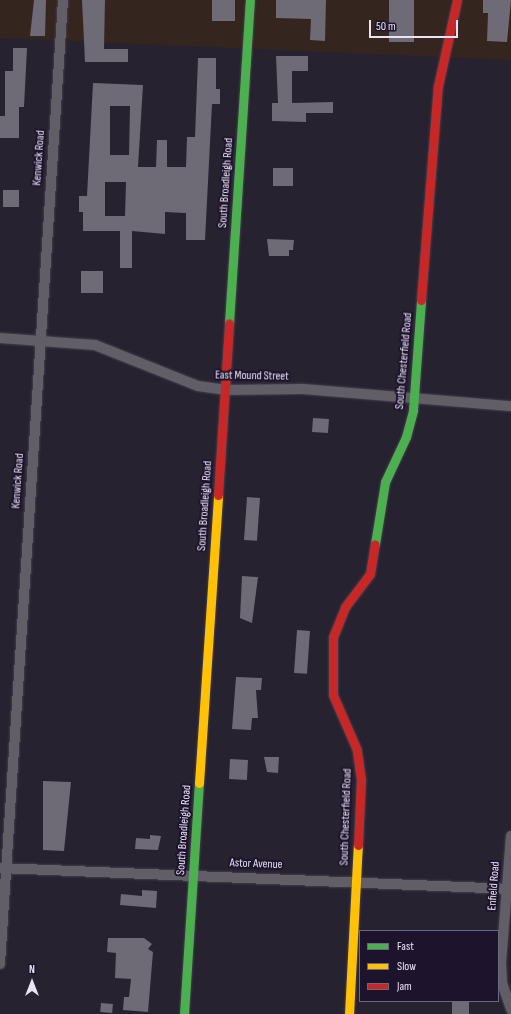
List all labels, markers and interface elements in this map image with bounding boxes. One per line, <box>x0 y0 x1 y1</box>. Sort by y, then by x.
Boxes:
scale bar <box>371 12 460 38</box>
text: 50 m <box>376 19 396 34</box>
street label: Kenwick Road <box>30 130 48 186</box>
street label: South Broadleigh Road <box>216 138 236 228</box>
street label: South Chesterfield Road <box>393 312 415 410</box>
street label: East Mound Street <box>215 368 289 384</box>
street label: Kenwick Road <box>9 453 27 509</box>
street label: South Broadleigh Road <box>195 461 215 551</box>
street label: South Chesterfield Road <box>337 768 355 866</box>
street label: South Broadleigh Road <box>174 785 194 875</box>
street label: Astor Avenue <box>229 856 283 872</box>
street label: Enfield Road <box>485 861 503 911</box>
legend <box>359 930 499 1002</box>
text: Fast <box>397 939 414 954</box>
text: Slow <box>397 959 416 974</box>
north arrow <box>12 962 52 1002</box>
text: N <box>29 963 35 976</box>
text: Jam <box>397 979 412 994</box>

